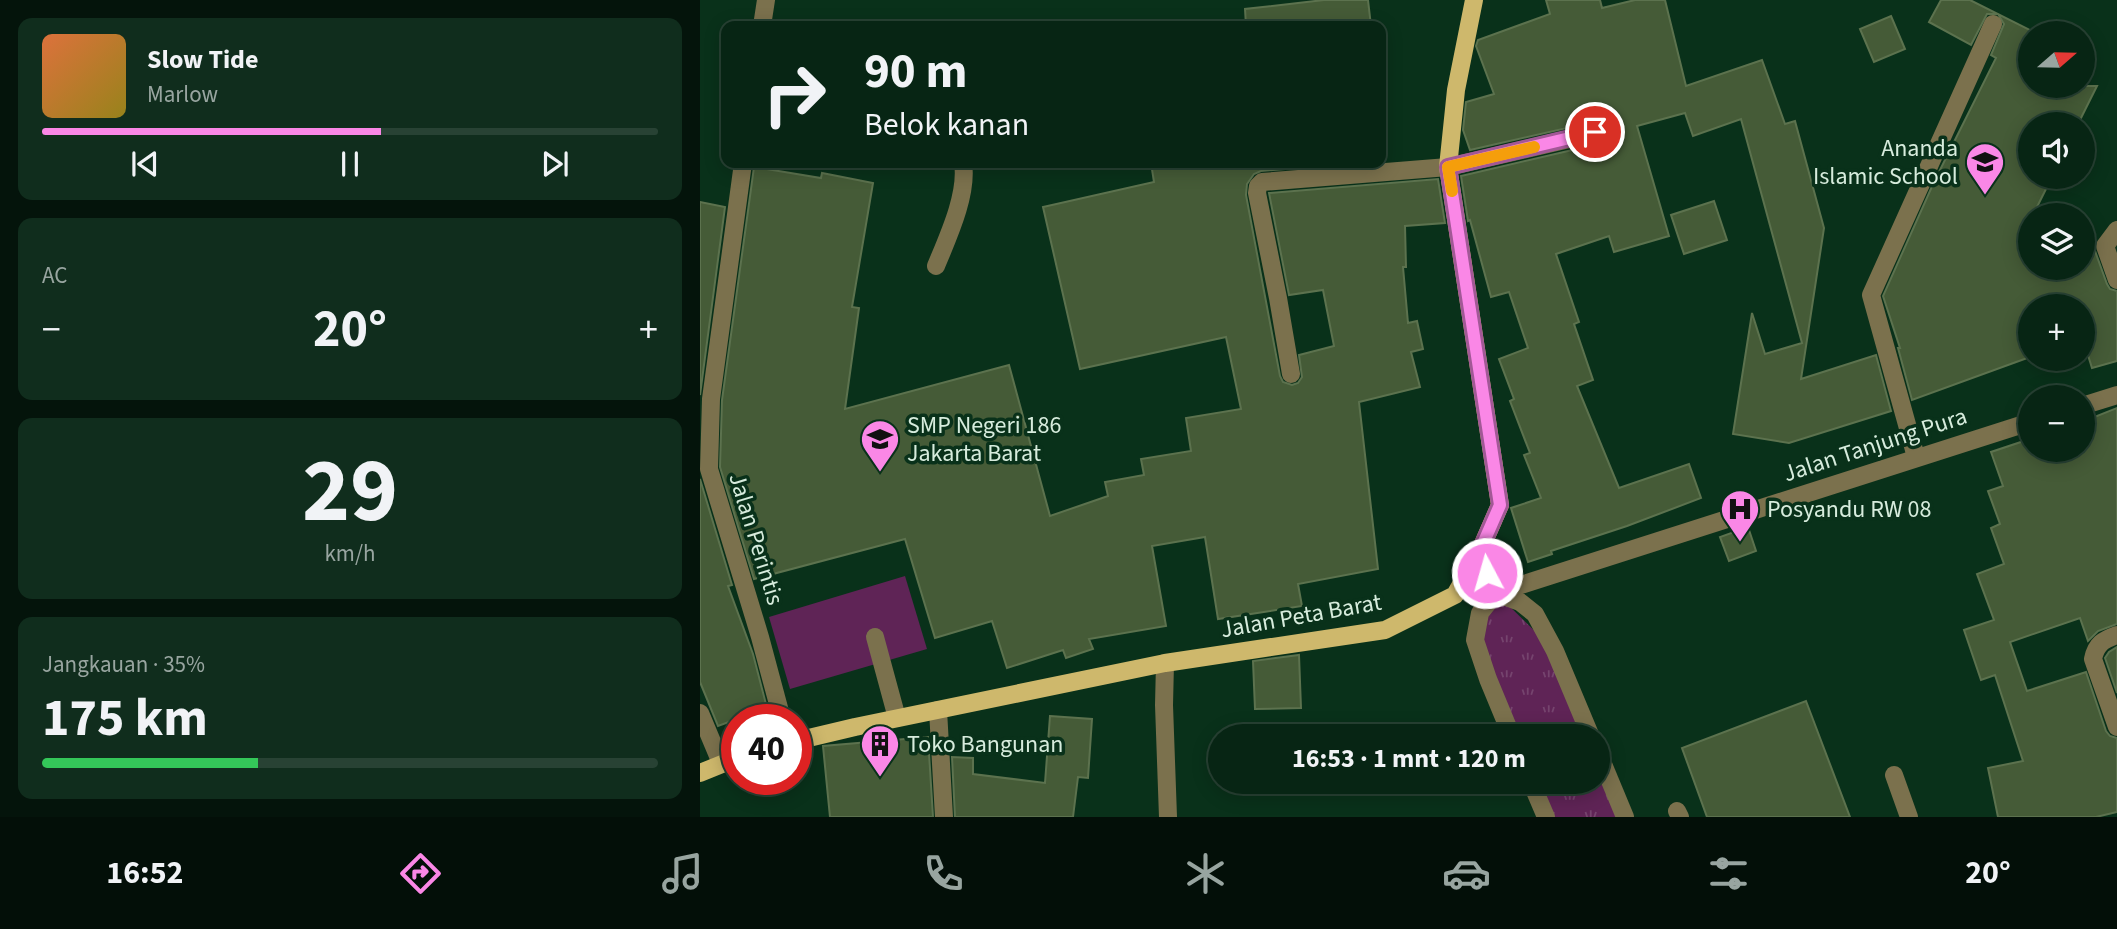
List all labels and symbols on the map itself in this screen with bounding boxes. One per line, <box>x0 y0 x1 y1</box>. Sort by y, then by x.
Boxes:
north arrow <box>2018 21 2095 98</box>
pin <box>1565 102 1625 162</box>
place label: Ananda Islamic School <box>1813 131 1958 194</box>
school or university icon: Ananda Islamic School <box>1964 141 2006 196</box>
street label: Jalan Tanjung Pura <box>1778 399 1972 491</box>
place label: SMP Negeri 186 Jakarta Barat <box>907 408 1061 471</box>
school or university icon: SMP Negeri 186 Jakarta Barat <box>859 418 901 473</box>
street label: Jalan Perintis <box>719 469 793 609</box>
hospital icon: Posyandu RW 08 <box>1719 488 1761 543</box>
place label: Posyandu RW 08 <box>1767 492 1931 527</box>
position arrow <box>1450 536 1524 610</box>
street label: Jalan Peta Barat <box>1218 585 1384 647</box>
speed limit sign: 40 <box>721 704 812 795</box>
building icon: Toko Bangunan <box>859 723 901 778</box>
place label: Toko Bangunan <box>907 727 1063 762</box>

